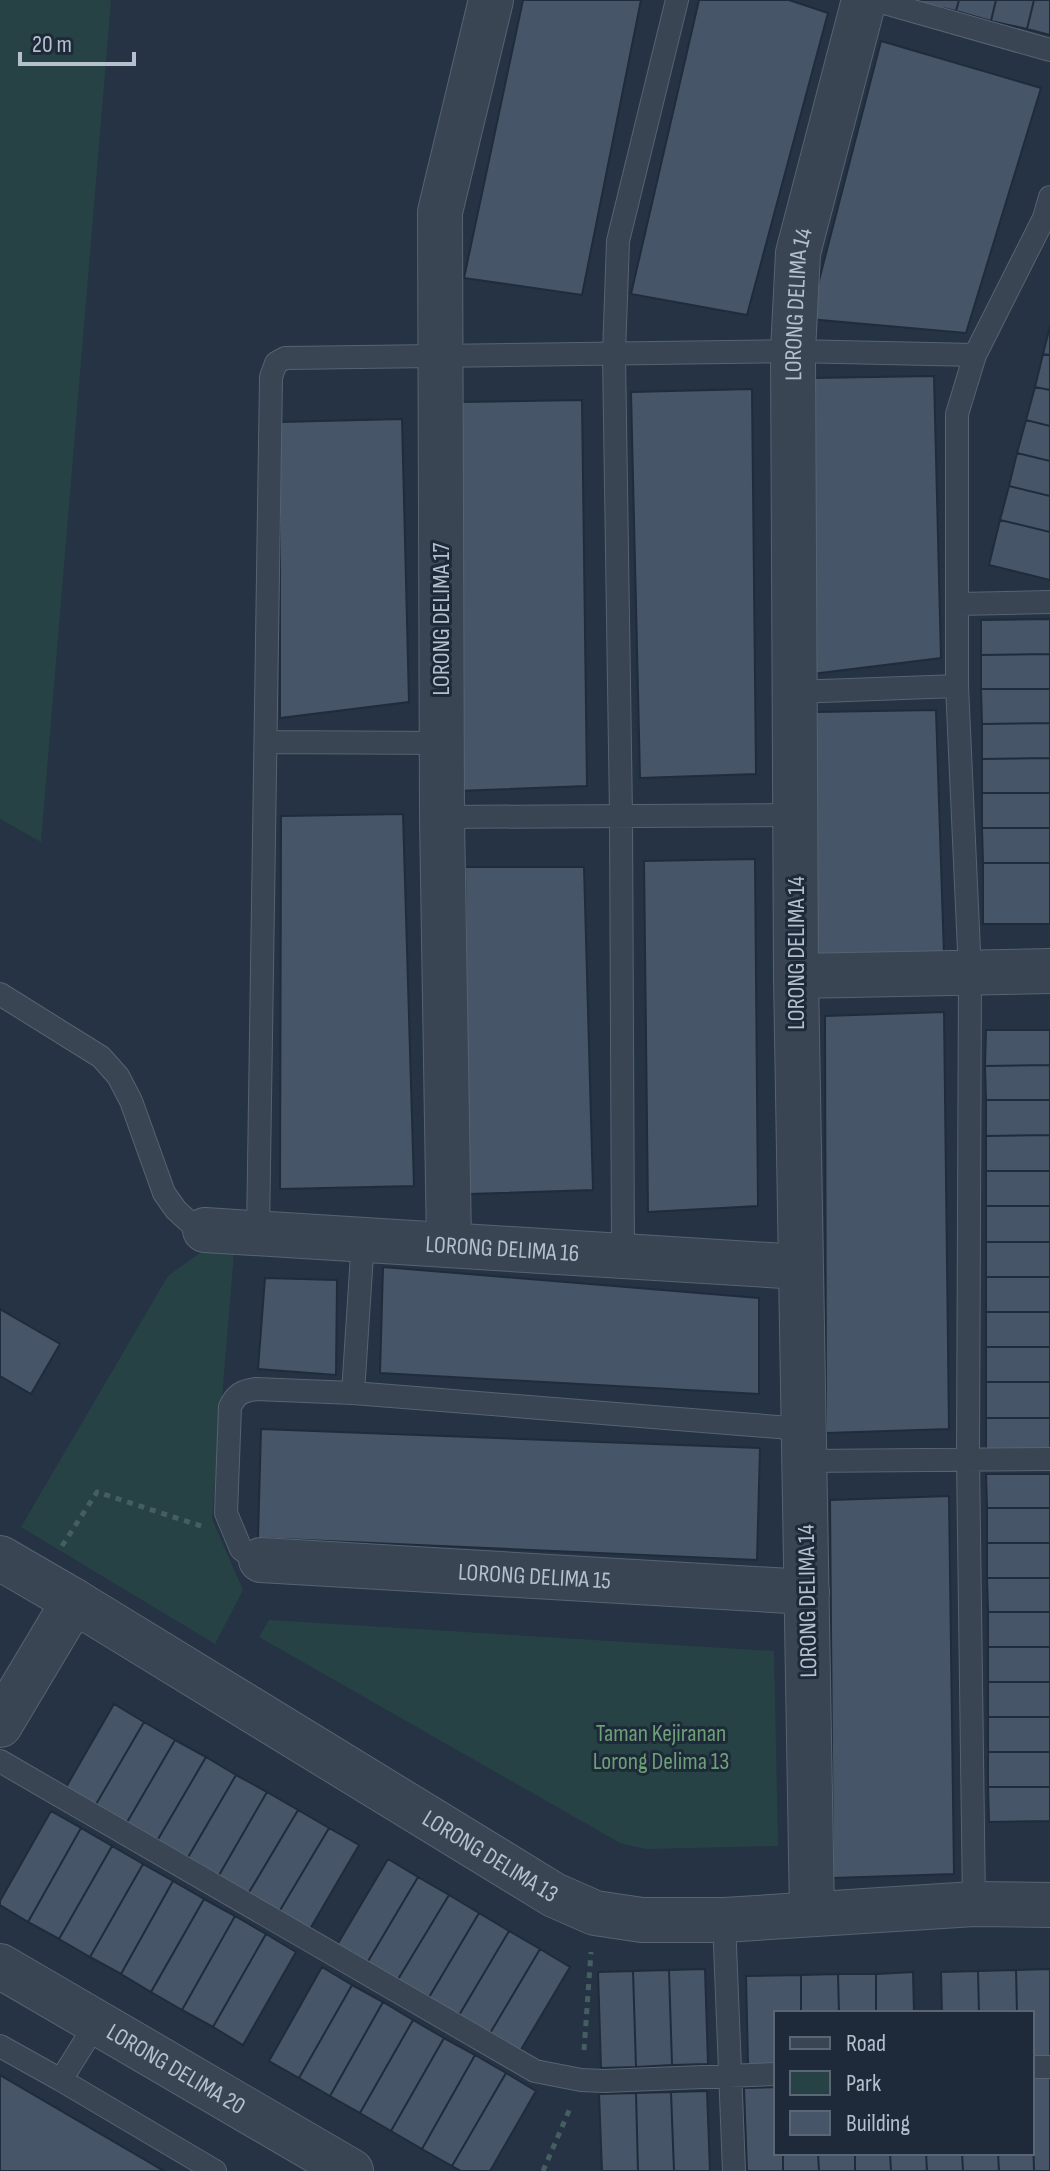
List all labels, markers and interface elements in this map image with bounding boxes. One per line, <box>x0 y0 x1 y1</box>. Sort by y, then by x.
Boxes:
scale bar <box>20 16 134 66</box>
text: 20 m <box>32 30 72 59</box>
street label: LORONG DELIMA 14 <box>779 225 819 381</box>
street label: LORONG DELIMA 17 <box>427 542 456 695</box>
street label: LORONG DELIMA 14 <box>782 876 811 1030</box>
street label: LORONG DELIMA 16 <box>425 1230 580 1268</box>
street label: LORONG DELIMA 14 <box>792 1524 823 1678</box>
street label: LORONG DELIMA 15 <box>457 1558 612 1595</box>
park label: Taman Kejiranan Lorong Delima 13 <box>593 1719 729 1776</box>
street label: LORONG DELIMA 13 <box>417 1804 563 1909</box>
legend <box>774 2011 1034 2155</box>
street label: LORONG DELIMA 20 <box>101 2018 250 2121</box>
text: Road <box>846 2029 886 2058</box>
text: Park <box>846 2069 881 2098</box>
text: Building <box>846 2109 910 2138</box>

